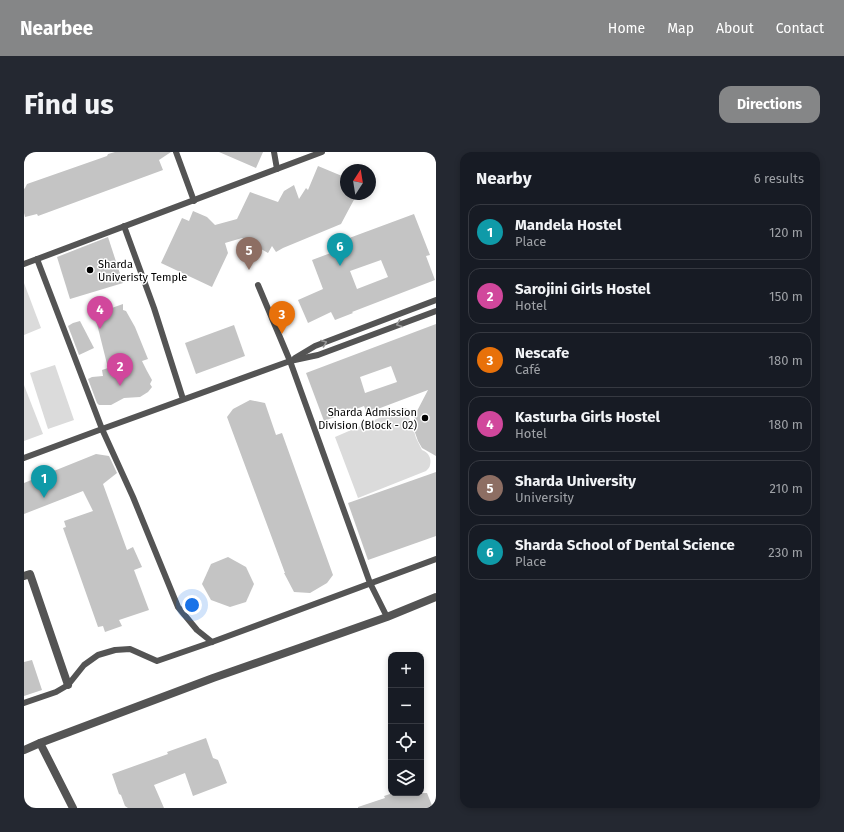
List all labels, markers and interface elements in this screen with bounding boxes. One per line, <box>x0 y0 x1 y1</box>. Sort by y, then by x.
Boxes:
text: Nearbee <box>20 17 93 40</box>
text: Home <box>608 20 645 37</box>
text: Map <box>667 20 694 37</box>
text: About <box>716 20 754 37</box>
text: Contact <box>776 20 824 37</box>
button: Directions <box>719 86 820 123</box>
text: Find us <box>24 88 114 121</box>
north arrow <box>340 164 376 200</box>
text: Nearby <box>476 168 531 189</box>
text: 6 results <box>754 171 804 186</box>
text: Mandela Hostel <box>515 216 621 234</box>
text: 1 <box>487 225 493 240</box>
text: 120 m <box>769 225 803 240</box>
pin: 6 <box>327 233 353 266</box>
text: Place <box>515 234 546 249</box>
pin: 5 <box>236 237 262 270</box>
place label: Sharda Univeristy Temple <box>98 258 187 284</box>
marker: Sharda Univeristy Temple <box>85 265 95 275</box>
text: Sarojini Girls Hostel <box>515 280 650 298</box>
text: 2 <box>487 289 493 304</box>
text: 150 m <box>769 289 803 304</box>
pin: 4 <box>87 296 113 329</box>
text: Hotel <box>515 298 547 313</box>
pin: 3 <box>269 301 295 334</box>
one-way arrow <box>396 320 403 328</box>
one-way arrow <box>321 339 328 347</box>
text: Nescafe <box>515 344 569 362</box>
pin: 2 <box>107 353 133 386</box>
text: 3 <box>487 353 493 368</box>
text: 180 m <box>768 353 803 368</box>
text: Café <box>515 362 541 377</box>
place label: Sharda Admission Division (Block - 02) <box>318 406 417 432</box>
text: Kasturba Girls Hostel <box>515 408 660 426</box>
marker: Sharda Admission Division (Block - 02) <box>420 413 430 423</box>
text: 4 <box>486 417 494 432</box>
text: 180 m <box>768 417 803 432</box>
text: Hotel <box>515 426 547 441</box>
pin: 1 <box>31 465 57 498</box>
text: Sharda University <box>515 472 636 490</box>
text: 5 <box>487 481 493 496</box>
text: 210 m <box>769 481 803 496</box>
text: University <box>515 490 574 505</box>
text: Sharda School of Dental Science <box>515 536 735 554</box>
text: 6 <box>486 545 494 560</box>
text: 230 m <box>768 545 803 560</box>
text: Place <box>515 554 546 569</box>
your location <box>182 595 202 615</box>
map controls <box>388 652 424 796</box>
button: + <box>388 652 424 688</box>
button: − <box>388 688 424 724</box>
button: locate <box>388 724 424 760</box>
button: layers <box>388 760 424 796</box>

